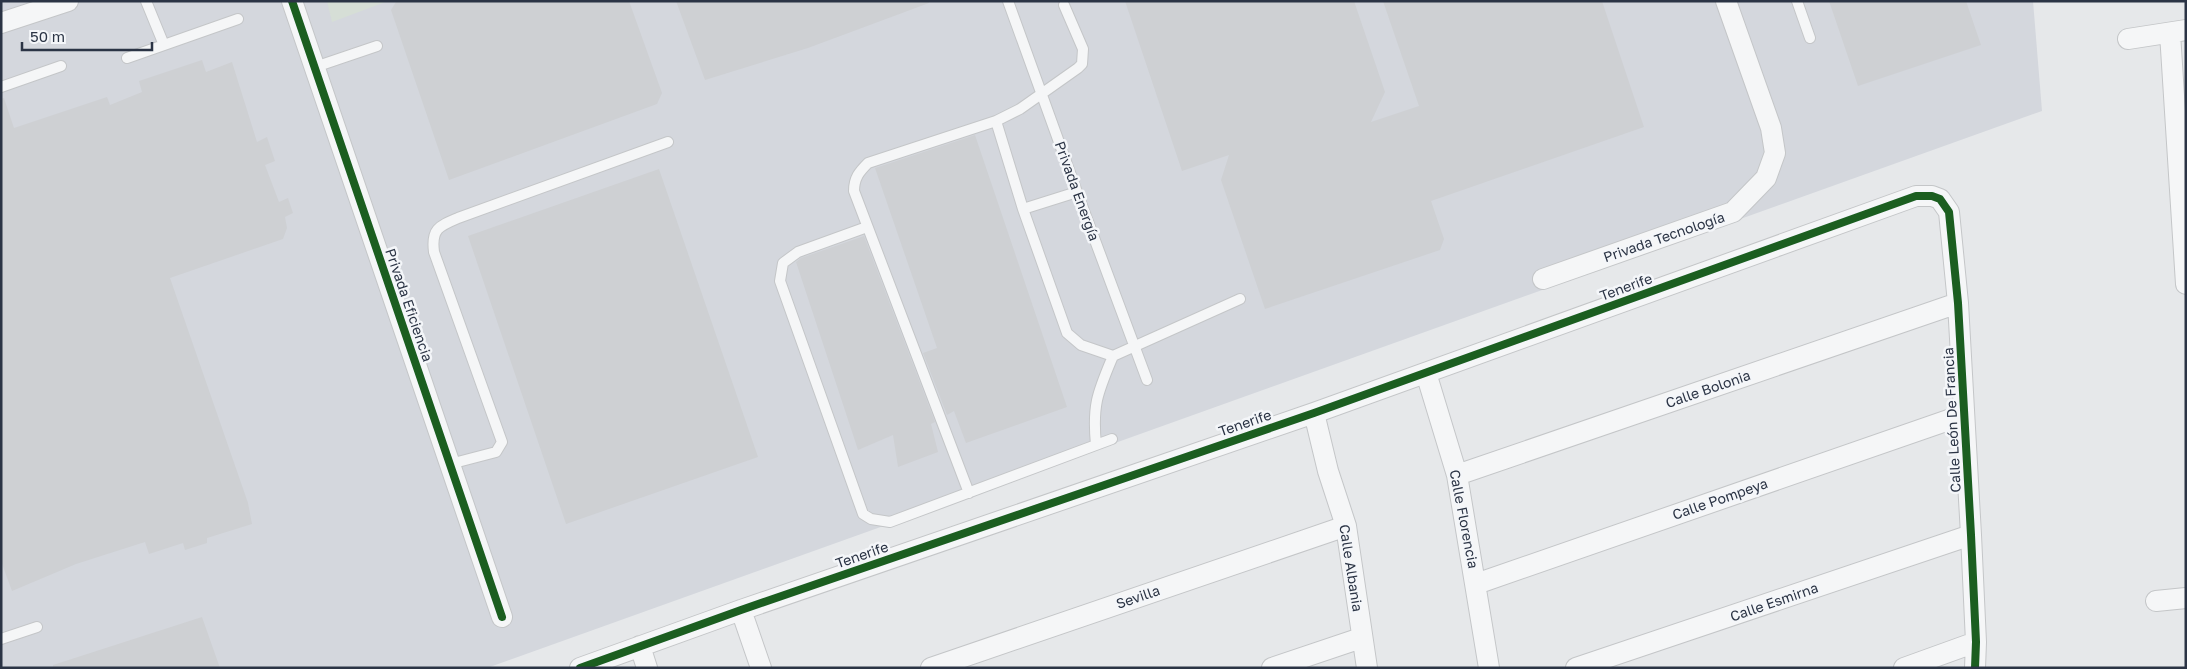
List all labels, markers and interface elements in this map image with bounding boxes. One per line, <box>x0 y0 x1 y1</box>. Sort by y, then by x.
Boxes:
scale bar <box>22 20 152 52</box>
text: 50 m <box>30 27 65 45</box>
street label: Privada Energía <box>1052 139 1103 243</box>
street label: Privada Tecnología <box>1601 208 1727 265</box>
street label: Privada Eficiencia <box>382 246 437 364</box>
street label: Tenerife <box>1597 269 1654 304</box>
street label: Calle León De Francia <box>1939 347 1964 493</box>
street label: Calle Bolonia <box>1663 366 1753 411</box>
street label: Tenerife <box>1216 406 1273 439</box>
street label: Calle Florencia <box>1447 468 1482 570</box>
street label: Calle Pompeya <box>1670 474 1770 523</box>
street label: Calle Albania <box>1336 523 1367 613</box>
street label: Tenerife <box>833 538 890 571</box>
street label: Calle Esmirna <box>1728 579 1820 625</box>
street label: Sevilla <box>1114 581 1162 612</box>

